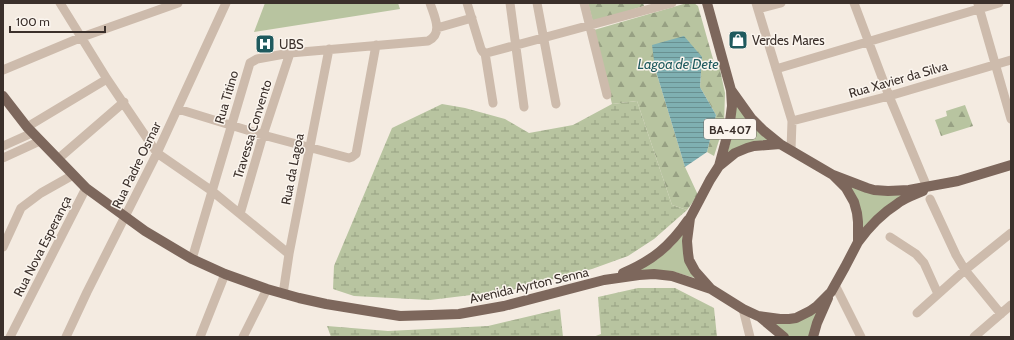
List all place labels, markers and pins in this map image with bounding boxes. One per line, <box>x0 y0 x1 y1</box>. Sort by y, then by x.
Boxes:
shop icon: Verdes Mares <box>727 29 749 51</box>
place label: Verdes Mares <box>752 32 825 48</box>
hospital icon: UBS <box>254 33 276 55</box>
place label: UBS <box>279 36 304 52</box>

